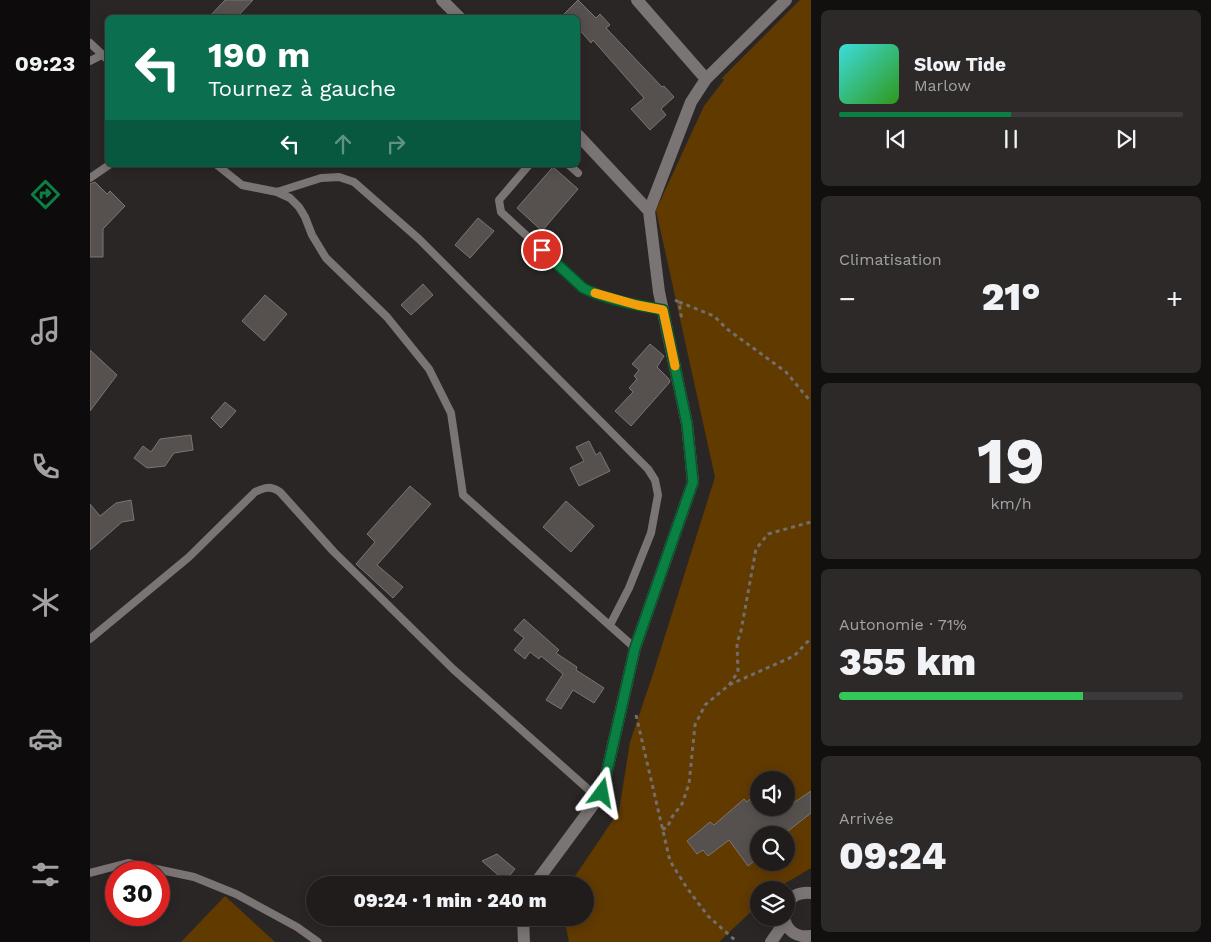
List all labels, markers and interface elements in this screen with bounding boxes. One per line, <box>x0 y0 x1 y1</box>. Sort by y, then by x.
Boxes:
text: 190 m <box>208 34 310 76</box>
icon: left <box>125 35 190 100</box>
text: 09:23 <box>15 51 75 76</box>
text: Slow Tide <box>914 53 1006 76</box>
text: Tournez à gauche <box>208 76 396 101</box>
text: Marlow <box>914 76 971 95</box>
icon: previous <box>882 125 910 153</box>
icon: pause <box>997 125 1025 153</box>
icon: next <box>1112 125 1140 153</box>
icon: left <box>276 130 304 158</box>
icon: ahead <box>329 130 357 158</box>
icon: right <box>382 130 410 158</box>
icon: directions <box>28 177 63 212</box>
pin <box>521 229 563 271</box>
icon: arrive <box>528 236 556 264</box>
text: Climatisation <box>839 250 942 269</box>
text: 21° <box>981 275 1041 319</box>
text: − <box>839 282 856 315</box>
text: + <box>1166 282 1183 315</box>
icon: music <box>28 313 63 348</box>
text: 19 <box>977 423 1045 499</box>
icon: phone <box>28 449 63 484</box>
text: km/h <box>990 494 1032 513</box>
icon: climate <box>28 585 63 620</box>
text: Autonomie · 71% <box>839 615 967 634</box>
text: 355 km <box>839 640 976 684</box>
icon: car <box>28 721 63 756</box>
position arrow <box>575 766 627 818</box>
map controls <box>750 771 795 926</box>
button: sound <box>750 771 795 816</box>
text: Arrivée <box>839 809 894 828</box>
button: search <box>750 826 795 871</box>
text: 09:24 <box>839 834 946 878</box>
icon: filters <box>28 857 63 892</box>
speed limit sign: 30 <box>105 861 170 926</box>
button: layers <box>750 881 795 926</box>
text: 09:24 · 1 min · 240 m <box>354 889 546 912</box>

